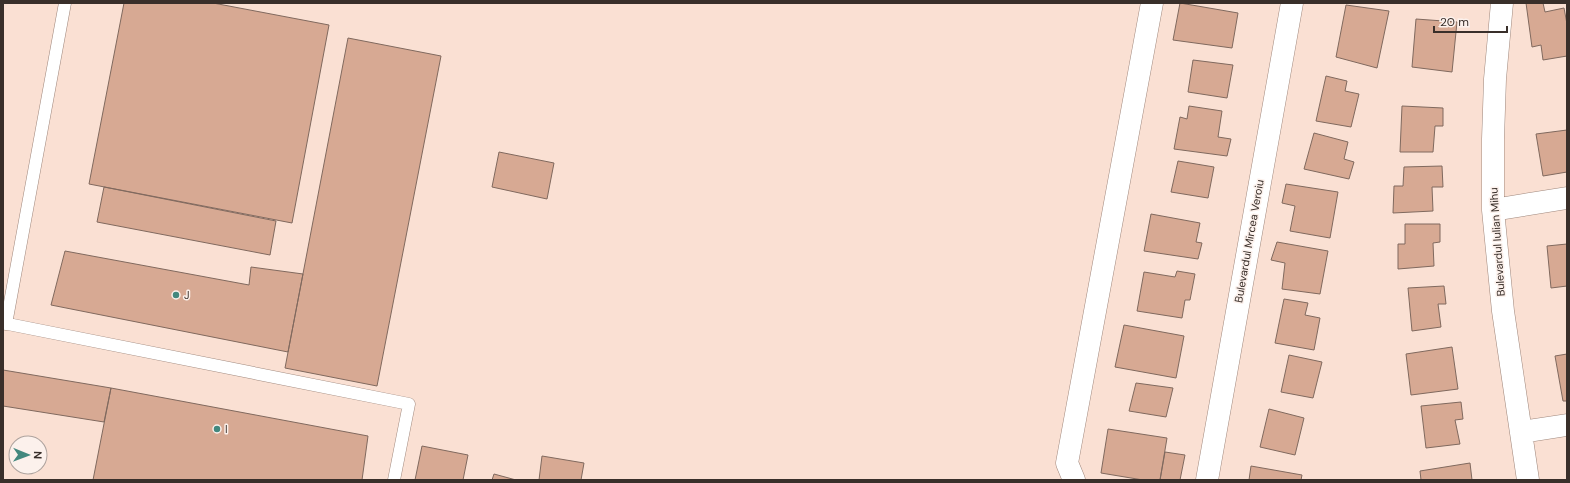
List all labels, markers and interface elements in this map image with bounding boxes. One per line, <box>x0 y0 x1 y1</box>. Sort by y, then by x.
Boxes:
scale bar <box>1434 8 1507 34</box>
text: 20 m <box>1440 14 1469 30</box>
street label: Bulevardul Mircea Veroiu <box>1231 178 1267 304</box>
street label: Bulevardul Iulian Mihu <box>1486 187 1508 297</box>
place label: J <box>184 288 190 302</box>
marker: J <box>171 290 181 300</box>
place label: I <box>225 422 228 436</box>
marker: I <box>212 424 222 434</box>
north arrow <box>8 435 48 475</box>
text: N <box>31 451 45 459</box>

